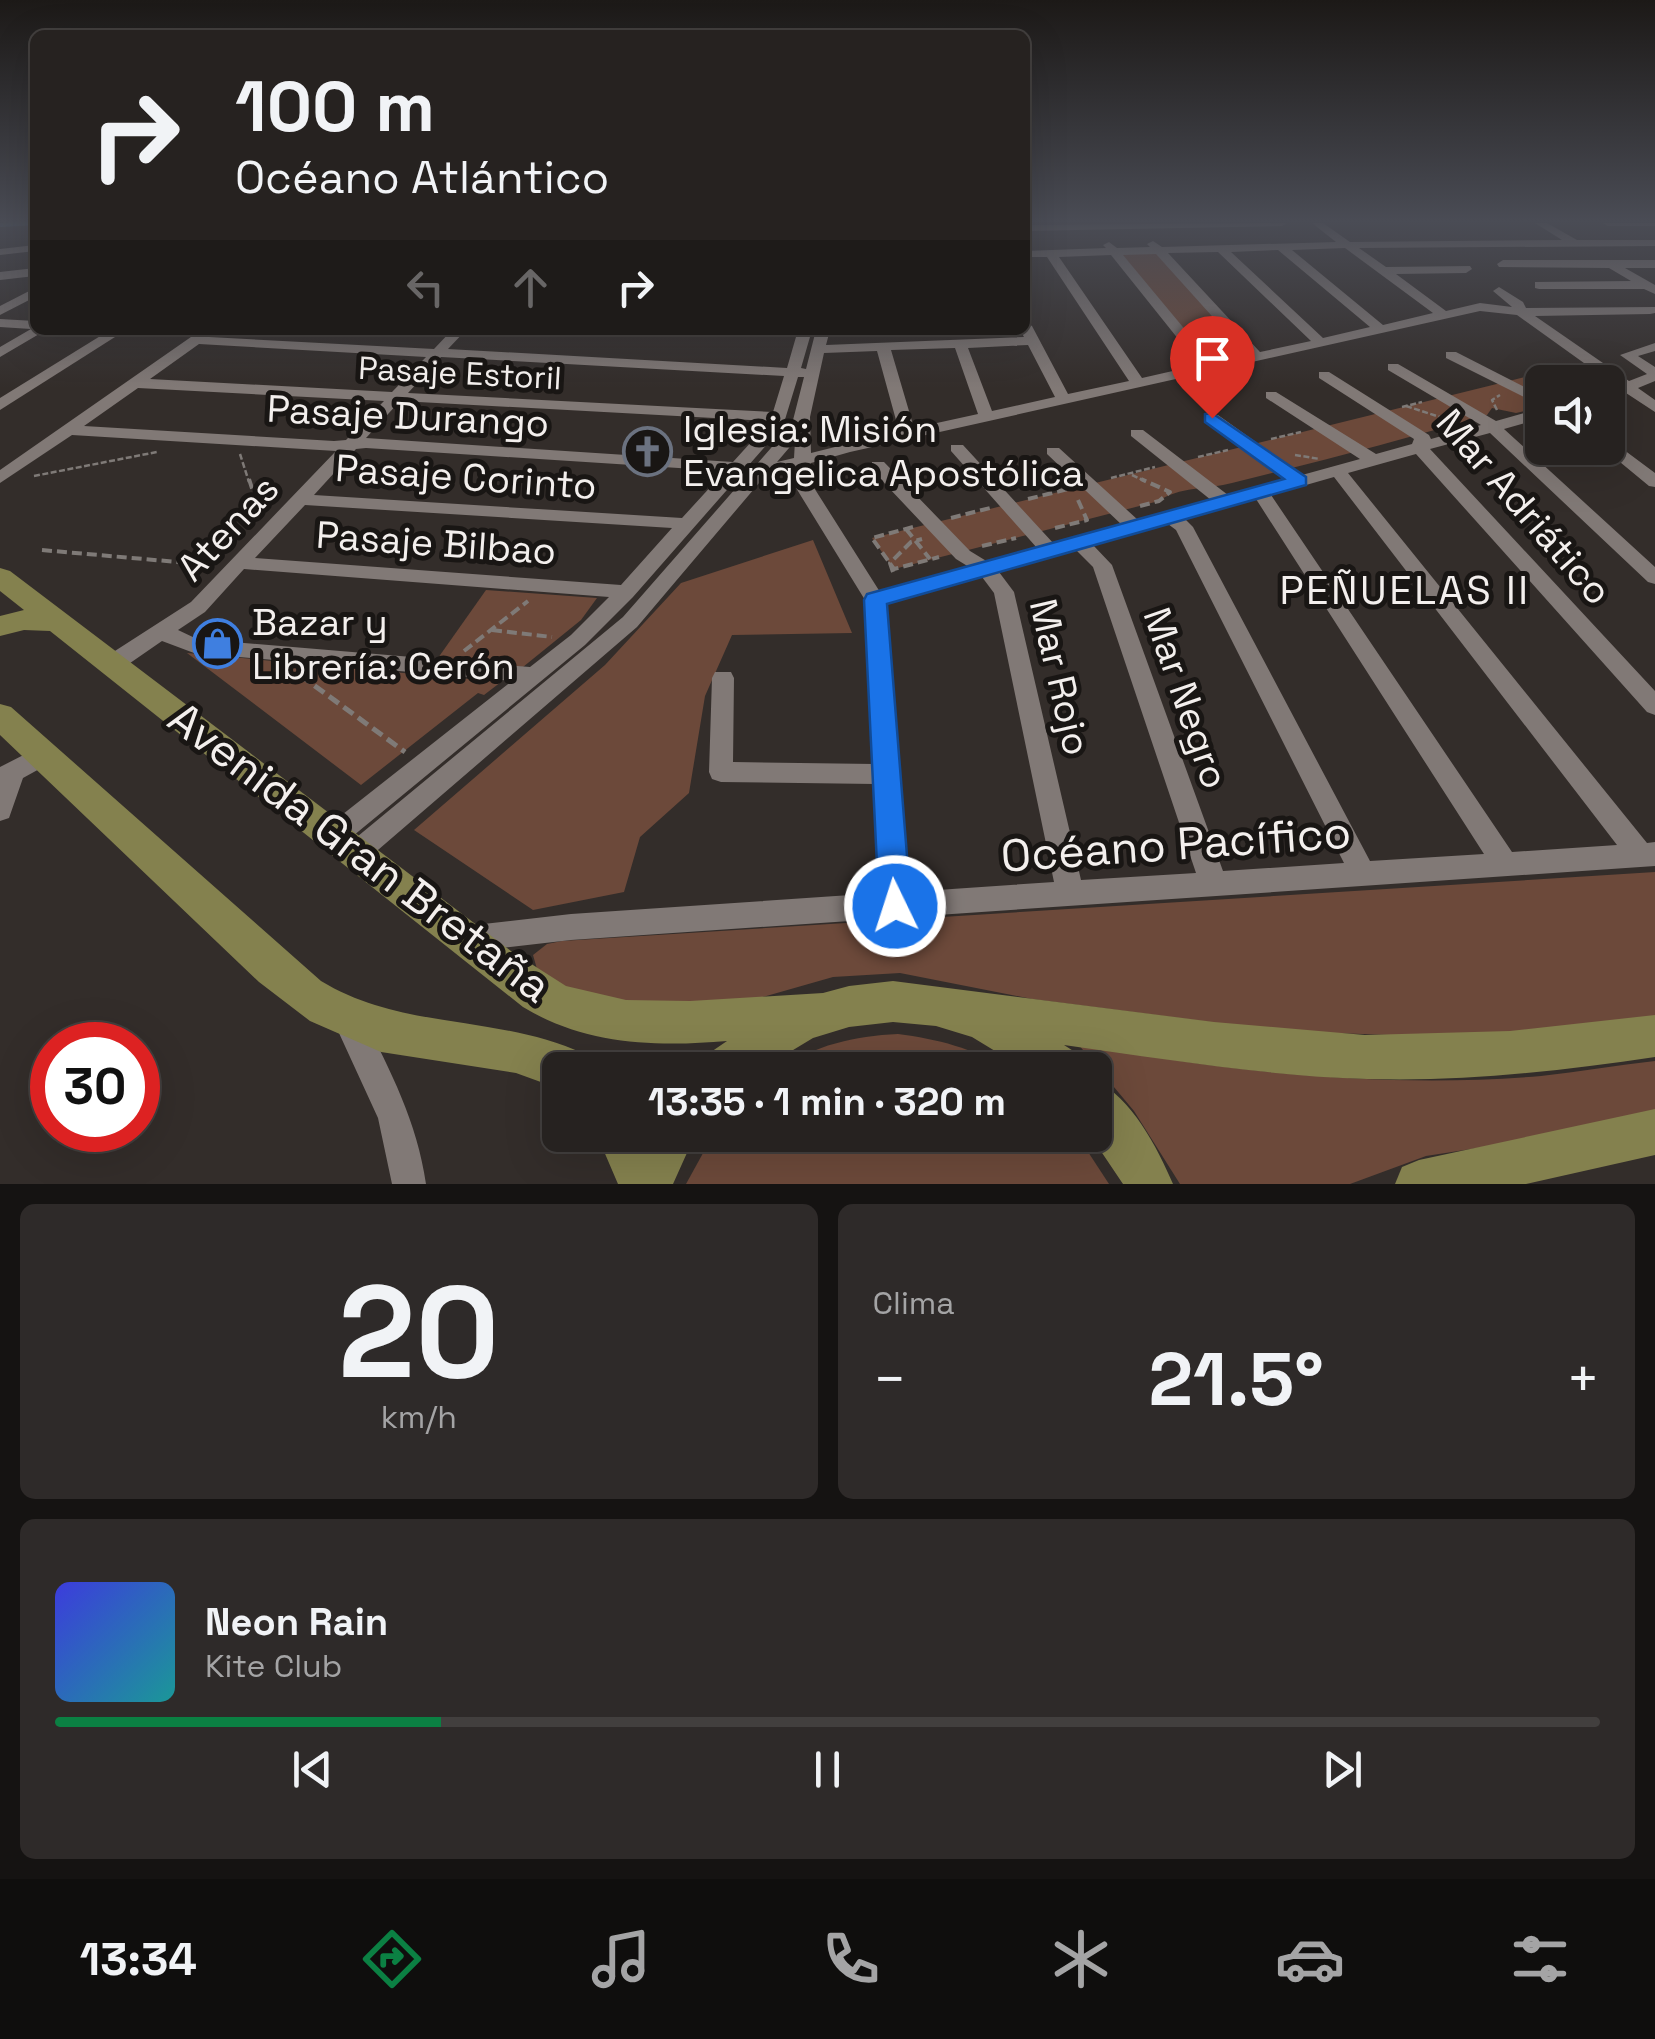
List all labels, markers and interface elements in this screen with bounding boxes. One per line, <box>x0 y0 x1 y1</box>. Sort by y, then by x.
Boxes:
text: 100 m <box>235 62 435 151</box>
icon: right <box>70 70 200 200</box>
text: Océano Atlántico <box>235 149 609 206</box>
icon: left <box>398 260 453 315</box>
icon: ahead <box>503 260 558 315</box>
icon: right <box>608 260 663 315</box>
pin <box>1170 316 1255 419</box>
icon: arrive <box>1185 331 1240 386</box>
street label: Pasaje Estoril <box>357 348 563 398</box>
map controls <box>1525 365 1625 465</box>
button: sound <box>1525 365 1625 465</box>
street label: Pasaje Durango <box>266 385 550 447</box>
street label: Mar Adriático <box>1426 399 1622 615</box>
place label: Iglesia: Misión Evangelica Apostólica <box>683 405 1084 497</box>
church icon: Iglesia: Misión Evangelica Apostólica <box>622 425 674 477</box>
street label: Pasaje Corinto <box>334 444 598 510</box>
street label: Atenas <box>167 465 289 591</box>
street label: Pasaje Bilbao <box>314 511 558 575</box>
district label: PEÑUELAS II <box>1279 565 1531 616</box>
street label: Mar Rojo <box>1019 594 1101 760</box>
place label: Bazar y Librería: Cerón <box>252 598 515 690</box>
street label: Mar Negro <box>1133 601 1239 795</box>
shop icon: Bazar y Librería: Cerón <box>191 618 243 670</box>
street label: Avenida Gran Bretaña <box>157 689 563 1015</box>
street label: Océano Pacífico <box>999 803 1353 885</box>
position arrow <box>843 854 947 958</box>
speed limit sign: 30 <box>30 1022 160 1152</box>
text: 13:35 · 1 min · 320 m <box>648 1078 1006 1126</box>
text: 20 <box>338 1249 499 1415</box>
text: Clima <box>873 1283 955 1323</box>
text: 21.5° <box>1149 1331 1324 1427</box>
text: − <box>873 1344 907 1414</box>
text: + <box>1566 1344 1600 1414</box>
text: km/h <box>381 1397 457 1437</box>
text: Neon Rain <box>205 1598 388 1646</box>
text: Kite Club <box>205 1646 342 1686</box>
icon: previous <box>285 1742 340 1797</box>
icon: pause <box>800 1742 855 1797</box>
icon: next <box>1315 1742 1370 1797</box>
icon: directions <box>357 1924 427 1994</box>
icon: music <box>586 1924 656 1994</box>
icon: phone <box>816 1924 886 1994</box>
icon: climate <box>1046 1924 1116 1994</box>
icon: car <box>1275 1924 1345 1994</box>
icon: filters <box>1505 1924 1575 1994</box>
text: 13:34 <box>80 1931 197 1988</box>

